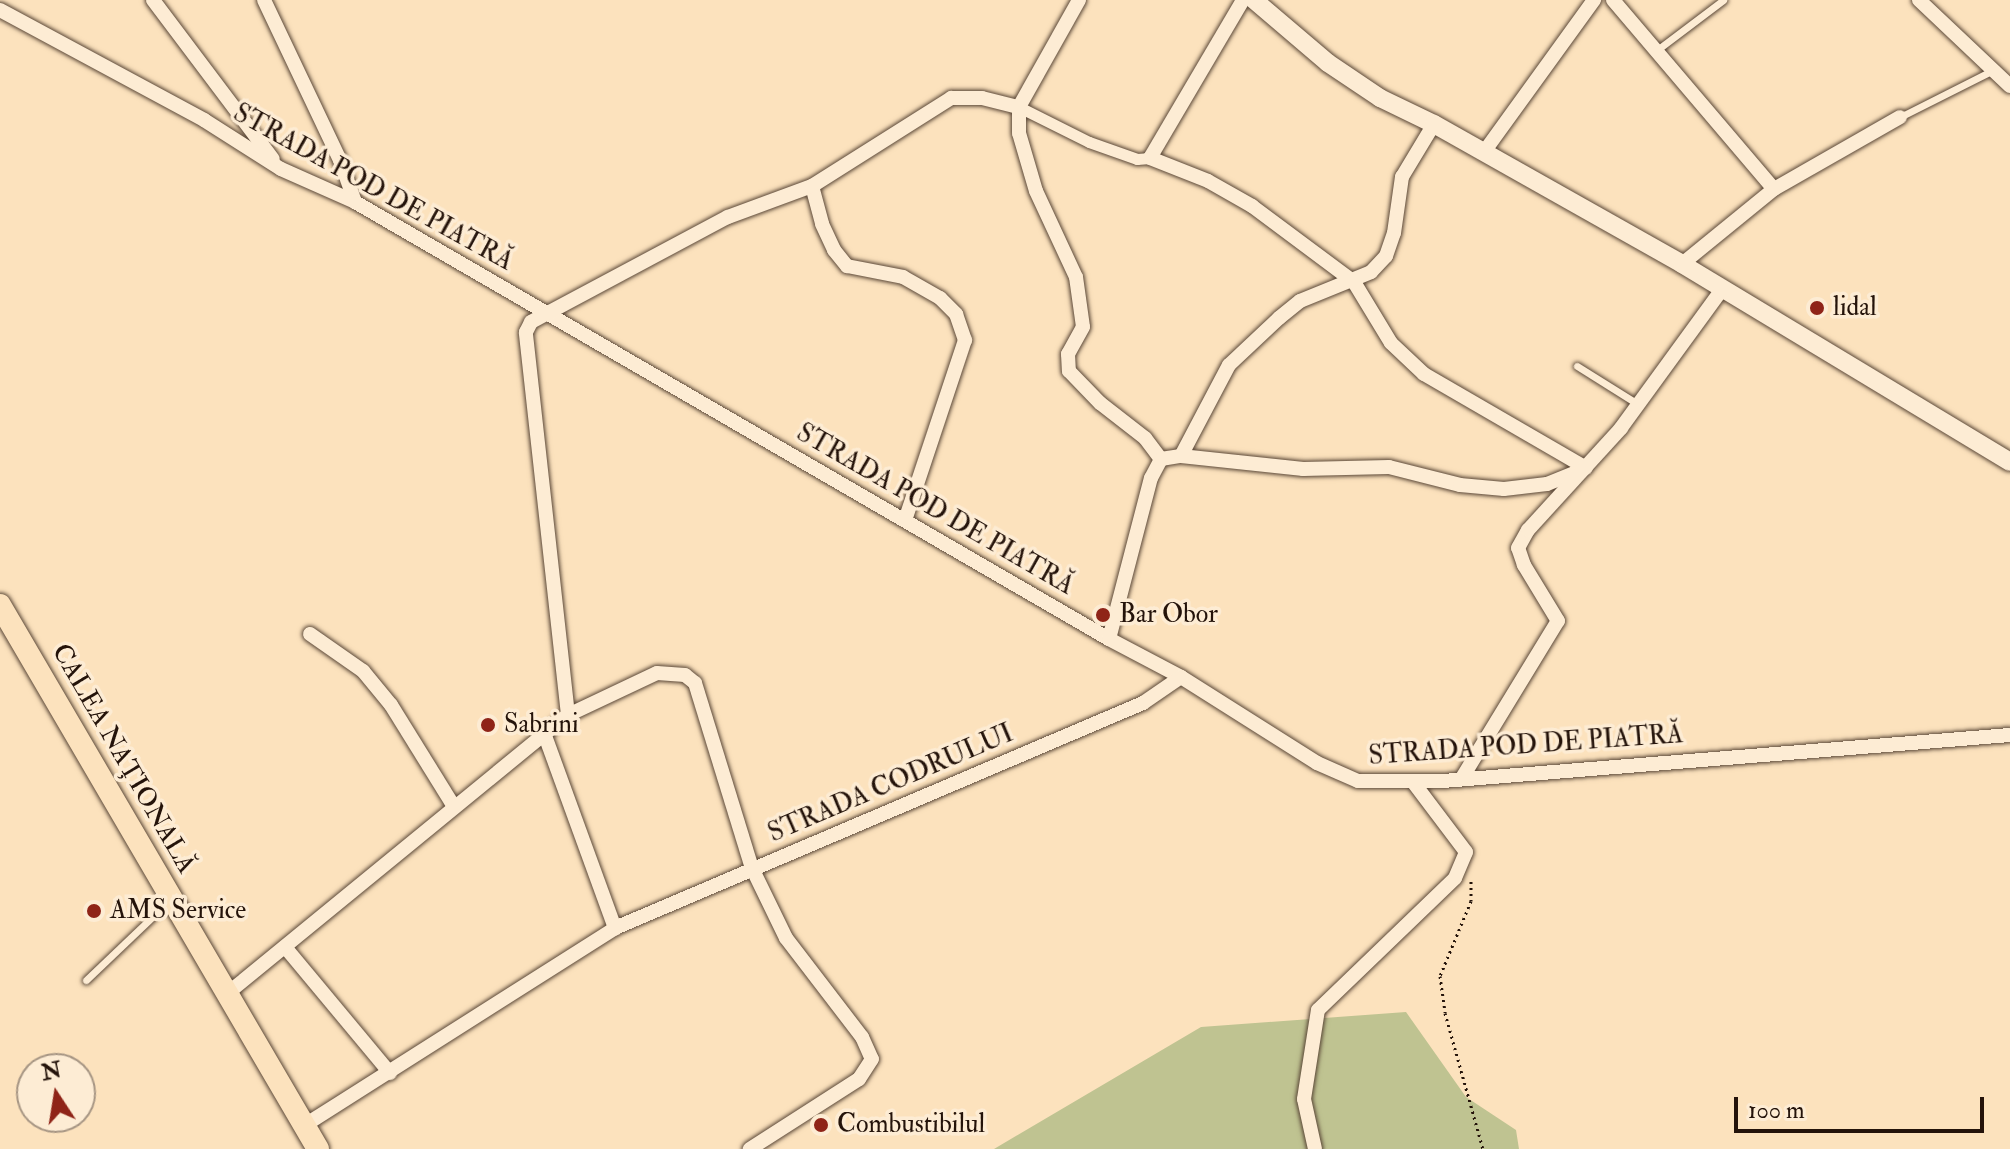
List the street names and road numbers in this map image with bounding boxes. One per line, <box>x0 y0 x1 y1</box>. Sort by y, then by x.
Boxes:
street label: STRADA POD DE PIATRĂ <box>228 98 518 278</box>
street label: STRADA POD DE PIATRĂ <box>791 418 1079 602</box>
street label: CALEA NAȚIONALĂ <box>44 639 202 879</box>
street label: STRADA CODRULUI <box>764 718 1018 850</box>
street label: STRADA POD DE PIATRĂ <box>1368 719 1684 773</box>

